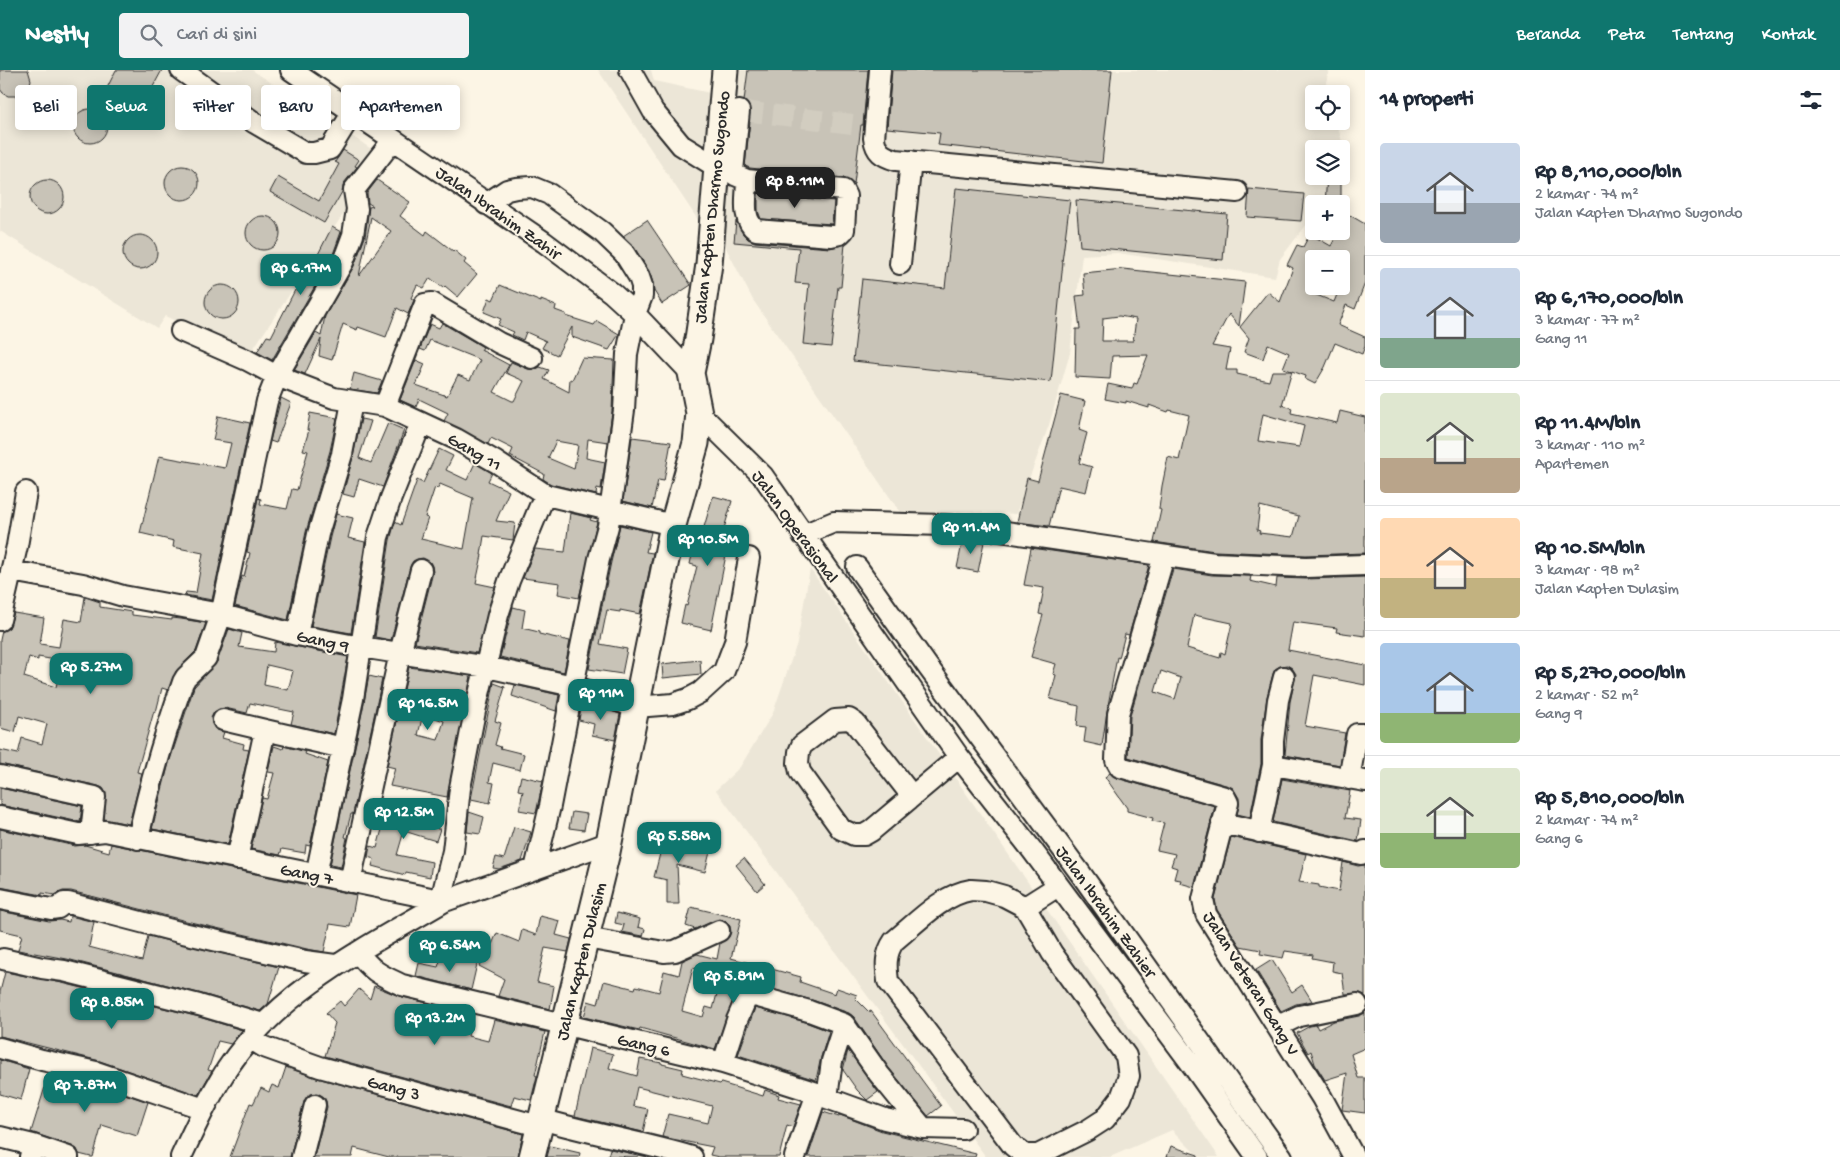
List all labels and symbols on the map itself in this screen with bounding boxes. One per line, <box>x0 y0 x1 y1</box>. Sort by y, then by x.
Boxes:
street label: Jalan Kapten Dharmo Sugondo <box>691 90 736 324</box>
street label: Jalan Ibrahim Zahir <box>431 163 566 266</box>
pin: Rp 8.11M <box>743 166 847 209</box>
pin: Rp 6.17M <box>249 254 353 296</box>
street label: Gang 11 <box>443 429 505 477</box>
street label: Jalan Operasional <box>746 467 842 588</box>
pin: Rp 11.4M <box>919 512 1023 555</box>
pin: Rp 10.5M <box>656 524 760 567</box>
street label: Gang 9 <box>294 627 351 658</box>
pin: Rp 5.27M <box>39 652 143 695</box>
pin: Rp 11M <box>560 678 642 721</box>
pin: Rp 16.5M <box>376 688 480 731</box>
pin: Rp 12.5M <box>352 798 456 840</box>
pin: Rp 5.58M <box>627 822 731 864</box>
street label: Jalan Ibrahim Zahier <box>1050 842 1161 984</box>
street label: Gang 7 <box>278 860 336 891</box>
street label: Jalan Kapten Dulasim <box>553 880 612 1043</box>
street label: Jalan Veteran Gang V <box>1197 908 1303 1060</box>
pin: Rp 6.54M <box>398 930 502 973</box>
pin: Rp 5.81M <box>682 962 786 1004</box>
pin: Rp 8.85M <box>60 988 164 1030</box>
pin: Rp 13.2M <box>383 1004 487 1046</box>
street label: Gang 6 <box>615 1030 673 1063</box>
pin: Rp 7.87M <box>33 1070 137 1113</box>
street label: Gang 3 <box>365 1072 422 1107</box>

